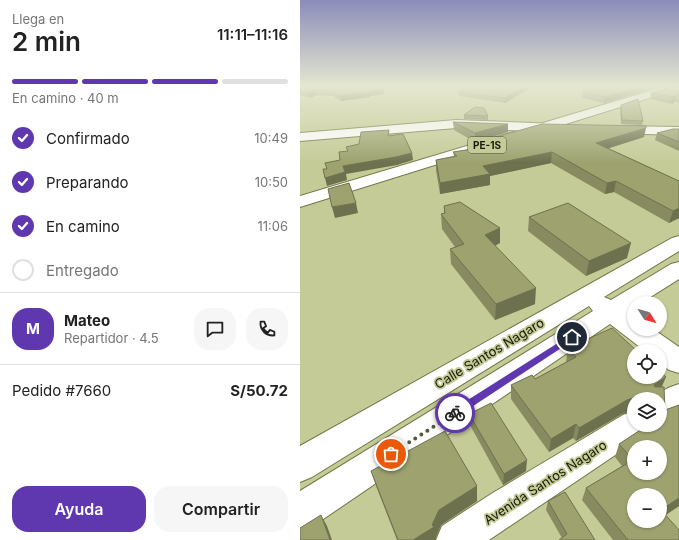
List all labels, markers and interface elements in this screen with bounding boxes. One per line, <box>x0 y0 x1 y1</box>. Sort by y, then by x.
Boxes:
text: Llega en <box>12 11 64 27</box>
text: 11:11–11:16 <box>217 25 288 44</box>
text: 2 min <box>12 26 81 57</box>
text: En camino · 40 m <box>12 90 119 106</box>
icon: check <box>12 127 34 149</box>
text: Confirmado <box>46 129 130 148</box>
text: 10:49 <box>254 130 288 146</box>
road number: PE-1S <box>468 137 506 153</box>
icon: check <box>12 171 34 193</box>
text: Preparando <box>46 173 129 192</box>
text: 10:50 <box>255 174 288 190</box>
icon: check <box>12 215 34 237</box>
text: En camino <box>46 217 120 236</box>
text: 11:06 <box>257 218 288 234</box>
text: Entregado <box>46 261 119 280</box>
north arrow <box>627 296 667 336</box>
map controls <box>627 296 667 528</box>
button: chat <box>194 308 236 350</box>
button: phone <box>246 308 288 350</box>
text: Mateo <box>64 311 110 330</box>
street label: Calle Santos Nagaro <box>431 314 547 392</box>
text: M <box>26 319 40 338</box>
pin <box>555 320 589 354</box>
icon: home <box>561 326 583 348</box>
text: Repartidor · 4.5 <box>64 330 159 346</box>
button: locate <box>627 344 667 384</box>
text: Pedido #7660 <box>12 381 111 400</box>
text: S/50.72 <box>230 381 288 400</box>
button: layers <box>627 392 667 432</box>
courier <box>435 393 475 433</box>
icon: bike <box>444 402 466 424</box>
street label: Avenida Santos Nagaro <box>481 436 610 528</box>
pin <box>374 437 408 471</box>
button: + <box>627 440 667 480</box>
icon: bag <box>380 443 402 465</box>
button: Ayuda <box>12 486 146 532</box>
button: Compartir <box>154 486 288 532</box>
button: − <box>627 488 667 528</box>

